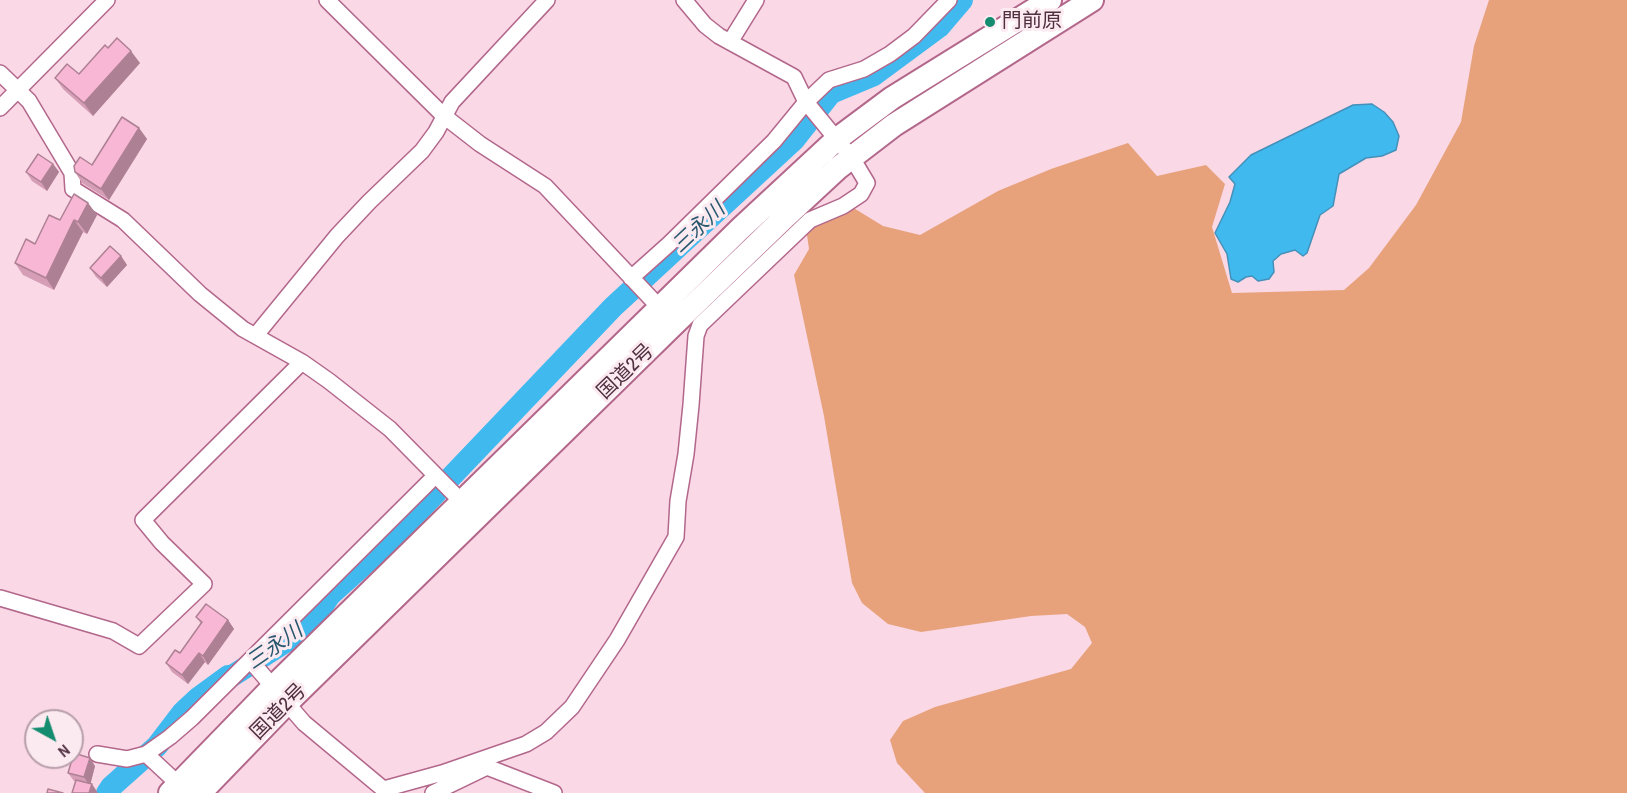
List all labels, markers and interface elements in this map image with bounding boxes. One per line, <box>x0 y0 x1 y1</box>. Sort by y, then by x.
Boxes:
place label: 門前原 <box>1002 10 1062 34</box>
marker: 門前原 <box>983 15 997 29</box>
water label: 三永川 <box>667 197 731 259</box>
street label: 国道2号 <box>593 339 659 405</box>
water label: 三永川 <box>242 619 308 675</box>
street label: 国道2号 <box>246 679 312 745</box>
north arrow <box>24 709 84 769</box>
text: N <box>54 740 75 763</box>

